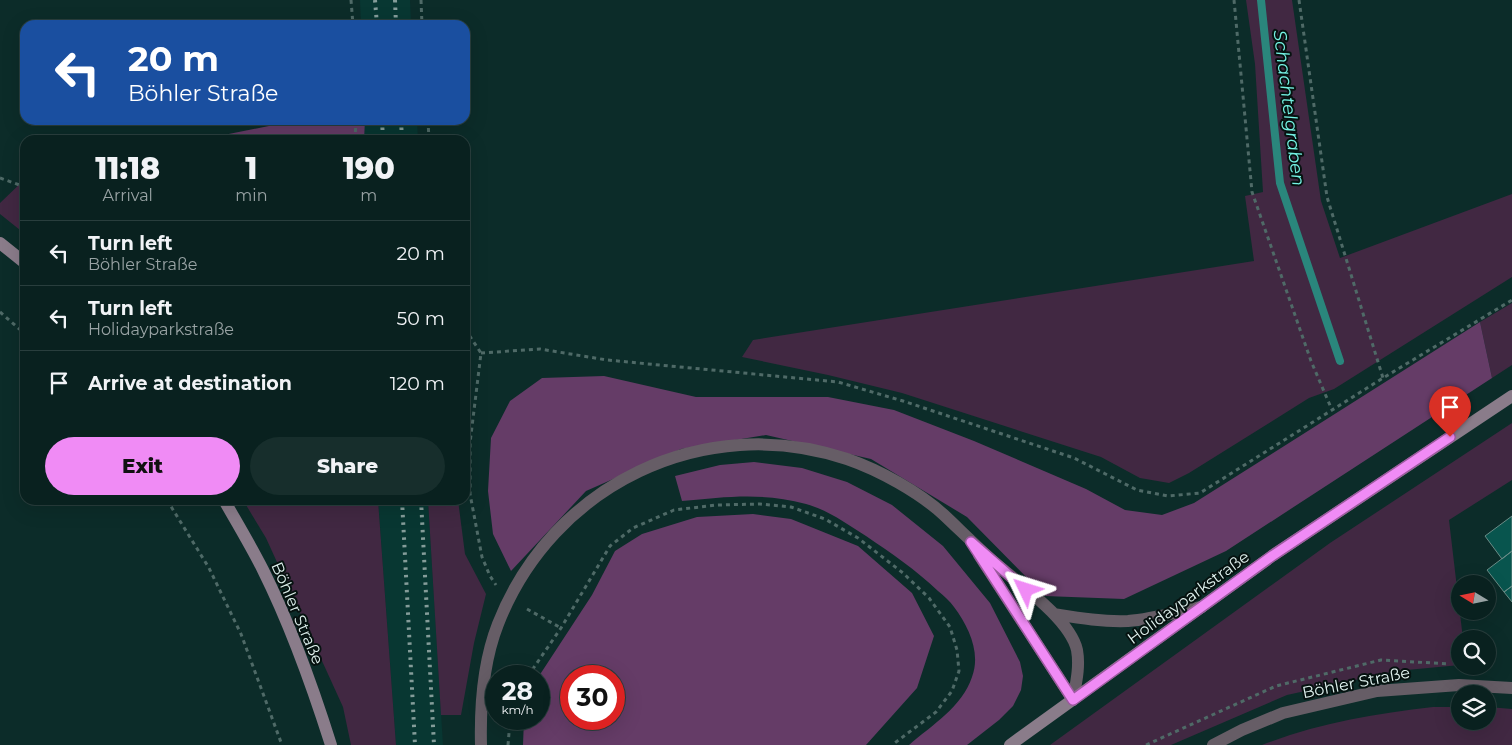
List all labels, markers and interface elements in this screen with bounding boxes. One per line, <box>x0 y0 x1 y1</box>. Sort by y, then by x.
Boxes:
water label: Schachtelgraben <box>1269 29 1309 187</box>
text: 20 m <box>128 37 219 80</box>
icon: left <box>45 40 110 105</box>
text: Böhler Straße <box>128 80 278 107</box>
text: 11:18 <box>95 150 160 187</box>
text: 1 <box>245 150 257 187</box>
text: 190 <box>343 150 395 187</box>
text: Arrival <box>102 186 153 205</box>
text: min <box>235 186 267 205</box>
text: m <box>360 186 377 205</box>
text: Turn left <box>88 232 173 255</box>
icon: left <box>45 239 73 267</box>
text: 20 m <box>397 242 445 265</box>
text: Böhler Straße <box>88 255 197 274</box>
text: Turn left <box>88 297 173 320</box>
icon: left <box>45 304 73 332</box>
text: 50 m <box>397 307 445 330</box>
text: Holidayparkstraße <box>88 320 234 339</box>
icon: arrive <box>45 369 73 397</box>
text: Arrive at destination <box>88 372 292 395</box>
text: 120 m <box>390 372 445 395</box>
pin <box>1429 386 1471 437</box>
icon: arrive <box>1436 393 1464 421</box>
button: Exit <box>45 437 240 495</box>
button: Share <box>250 437 445 495</box>
street label: Holidayparkstraße <box>1124 547 1253 648</box>
street label: Böhler Straße <box>267 559 328 667</box>
position arrow <box>999 563 1051 615</box>
north arrow <box>1451 575 1496 620</box>
map controls <box>1451 575 1496 730</box>
button: search <box>1451 630 1496 675</box>
street label: Böhler Straße <box>1301 663 1412 702</box>
speed limit sign: 30 <box>560 665 625 730</box>
text: 28 <box>502 676 533 706</box>
button: layers <box>1451 685 1496 730</box>
text: km/h <box>501 702 534 717</box>

